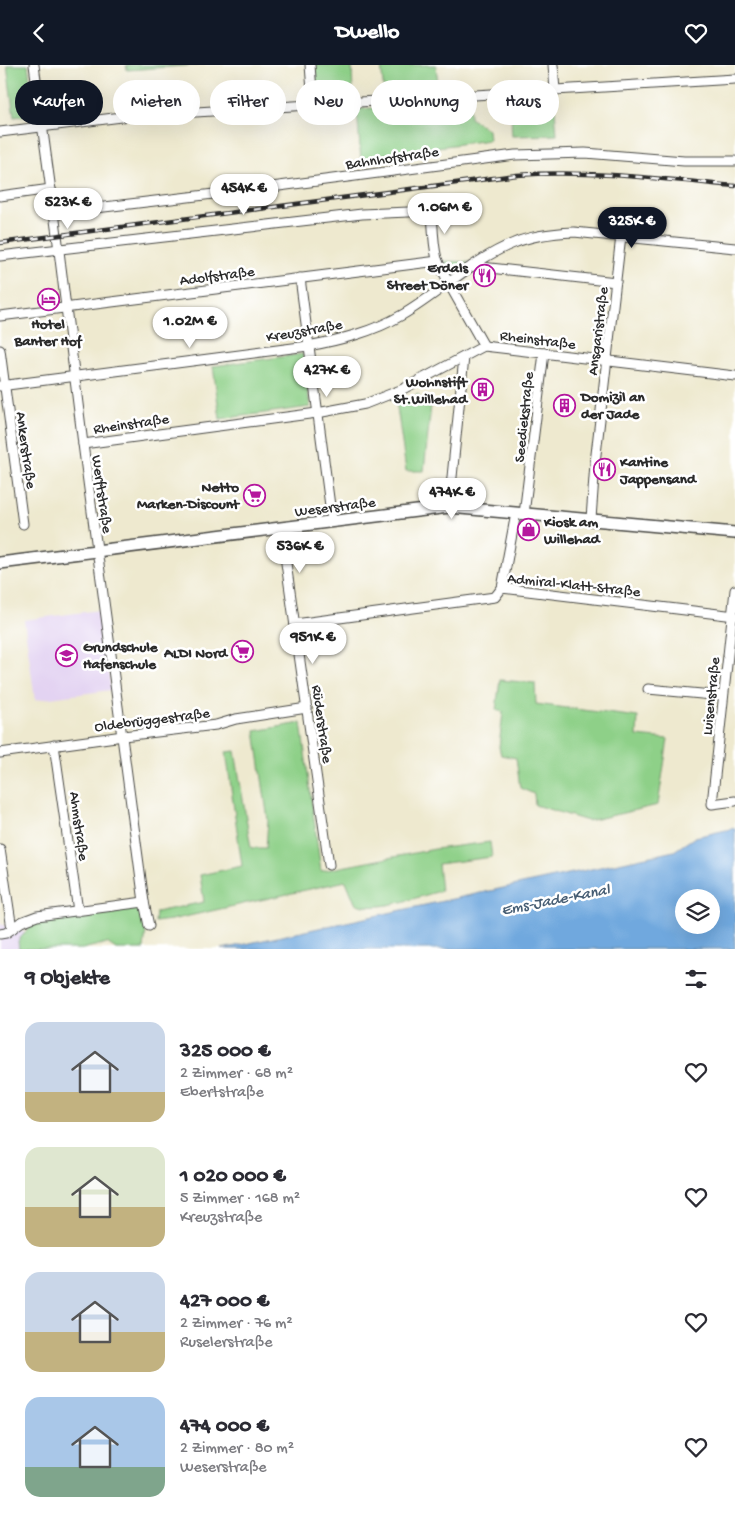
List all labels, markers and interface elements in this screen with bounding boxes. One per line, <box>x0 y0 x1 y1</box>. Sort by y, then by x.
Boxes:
icon: back <box>25 19 53 47</box>
icon: heart <box>682 19 710 47</box>
text: Dwello <box>336 20 399 46</box>
chip: Kaufen <box>15 80 103 125</box>
chip: Mieten <box>113 80 200 125</box>
chip: Filter <box>210 80 286 125</box>
chip: Neu <box>296 80 361 125</box>
chip: Wohnung <box>371 80 477 125</box>
chip: Haus <box>487 80 559 125</box>
street label: Bahnhofstraße <box>344 144 440 175</box>
pin: 454K € <box>203 173 285 216</box>
text: 454K € <box>221 180 267 199</box>
pin: 523K € <box>27 187 109 230</box>
pin: 1.06M € <box>399 193 491 235</box>
text: 523K € <box>45 194 91 213</box>
text: 1.06M € <box>418 199 472 218</box>
pin: 325K € <box>591 207 673 249</box>
text: 325K € <box>609 213 655 232</box>
place label: Erdals Street Döner <box>387 260 470 295</box>
street label: Adolfstraße <box>179 263 256 291</box>
restaurant icon: Erdals Street Döner <box>472 264 496 288</box>
street label: Ansgaristraße <box>585 286 613 377</box>
hotel icon: Hotel Banter Hof <box>36 288 60 312</box>
pin: 1.02M € <box>144 307 236 349</box>
text: 1.02M € <box>164 313 216 332</box>
place label: Hotel Banter Hof <box>14 316 83 351</box>
street label: Kreuzstraße <box>265 316 344 348</box>
street label: Rheinstraße <box>499 327 577 355</box>
pin: 427K € <box>286 355 368 398</box>
text: 427K € <box>304 362 350 381</box>
street label: Seediekstraße <box>511 371 539 463</box>
place label: Wohnstift St.Willehad <box>394 374 469 409</box>
building icon: Wohnstift St.Willehad <box>471 378 495 402</box>
place label: Domizil an der Jade <box>579 389 646 424</box>
building icon: Domizil an der Jade <box>553 393 577 417</box>
street label: Ankerstraße <box>11 410 39 490</box>
street label: Rheinstraße <box>92 411 171 439</box>
street label: Werftstraße <box>87 454 115 535</box>
place label: Kantine Jappensand <box>619 454 698 489</box>
restaurant icon: Kantine Jappensand <box>592 458 616 482</box>
pin: 474K € <box>411 477 493 520</box>
place label: Netto Marken-Discount <box>137 479 241 514</box>
supermarket icon: Netto Marken-Discount <box>243 483 267 507</box>
text: 474K € <box>429 484 475 503</box>
street label: Weserstraße <box>294 494 377 522</box>
place label: Kiosk am Willehad <box>543 514 602 549</box>
shop icon: Kiosk am Willehad <box>516 518 540 542</box>
pin: 536K € <box>259 531 341 574</box>
text: 536K € <box>277 538 323 557</box>
street label: Admiral-Klatt-Straße <box>506 570 641 602</box>
pin: 951K € <box>272 623 354 665</box>
text: 951K € <box>290 629 336 648</box>
place label: Grundschule Hafenschule <box>83 639 159 674</box>
supermarket icon: ALDI Nord <box>231 640 255 664</box>
school or university icon: Grundschule Hafenschule <box>55 643 79 667</box>
place label: ALDI Nord <box>163 645 229 663</box>
street label: Luisenstraße <box>699 656 725 736</box>
street label: Rüderstraße <box>307 684 335 765</box>
street label: Oldebrüggestraße <box>94 705 211 737</box>
street label: Ahmstraße <box>64 791 92 862</box>
water label: Ems-Jade-Kanal <box>500 881 613 921</box>
map controls <box>675 889 720 934</box>
button: layers <box>675 889 720 934</box>
icon: filters <box>682 965 710 993</box>
text: 9 Objekte <box>25 967 110 992</box>
text: 325 000 € <box>180 1040 270 1065</box>
icon: home <box>65 1042 125 1102</box>
icon: heart <box>682 1058 710 1086</box>
text: 2 Zimmer · 68 m² <box>180 1065 293 1084</box>
text: Ebertstraße <box>180 1084 264 1103</box>
text: 1 020 000 € <box>180 1165 286 1190</box>
icon: home <box>65 1167 125 1227</box>
icon: heart <box>682 1183 710 1211</box>
text: 5 Zimmer · 168 m² <box>180 1190 300 1209</box>
text: Kreuzstraße <box>180 1209 262 1228</box>
text: 427 000 € <box>180 1290 269 1315</box>
icon: home <box>65 1292 125 1352</box>
icon: heart <box>682 1308 710 1336</box>
text: 2 Zimmer · 76 m² <box>180 1315 293 1334</box>
text: Ruselerstraße <box>180 1334 272 1353</box>
text: 474 000 € <box>180 1415 269 1440</box>
icon: home <box>65 1417 125 1477</box>
icon: heart <box>682 1433 710 1461</box>
text: 2 Zimmer · 80 m² <box>180 1440 294 1459</box>
text: Weserstraße <box>180 1459 267 1478</box>

